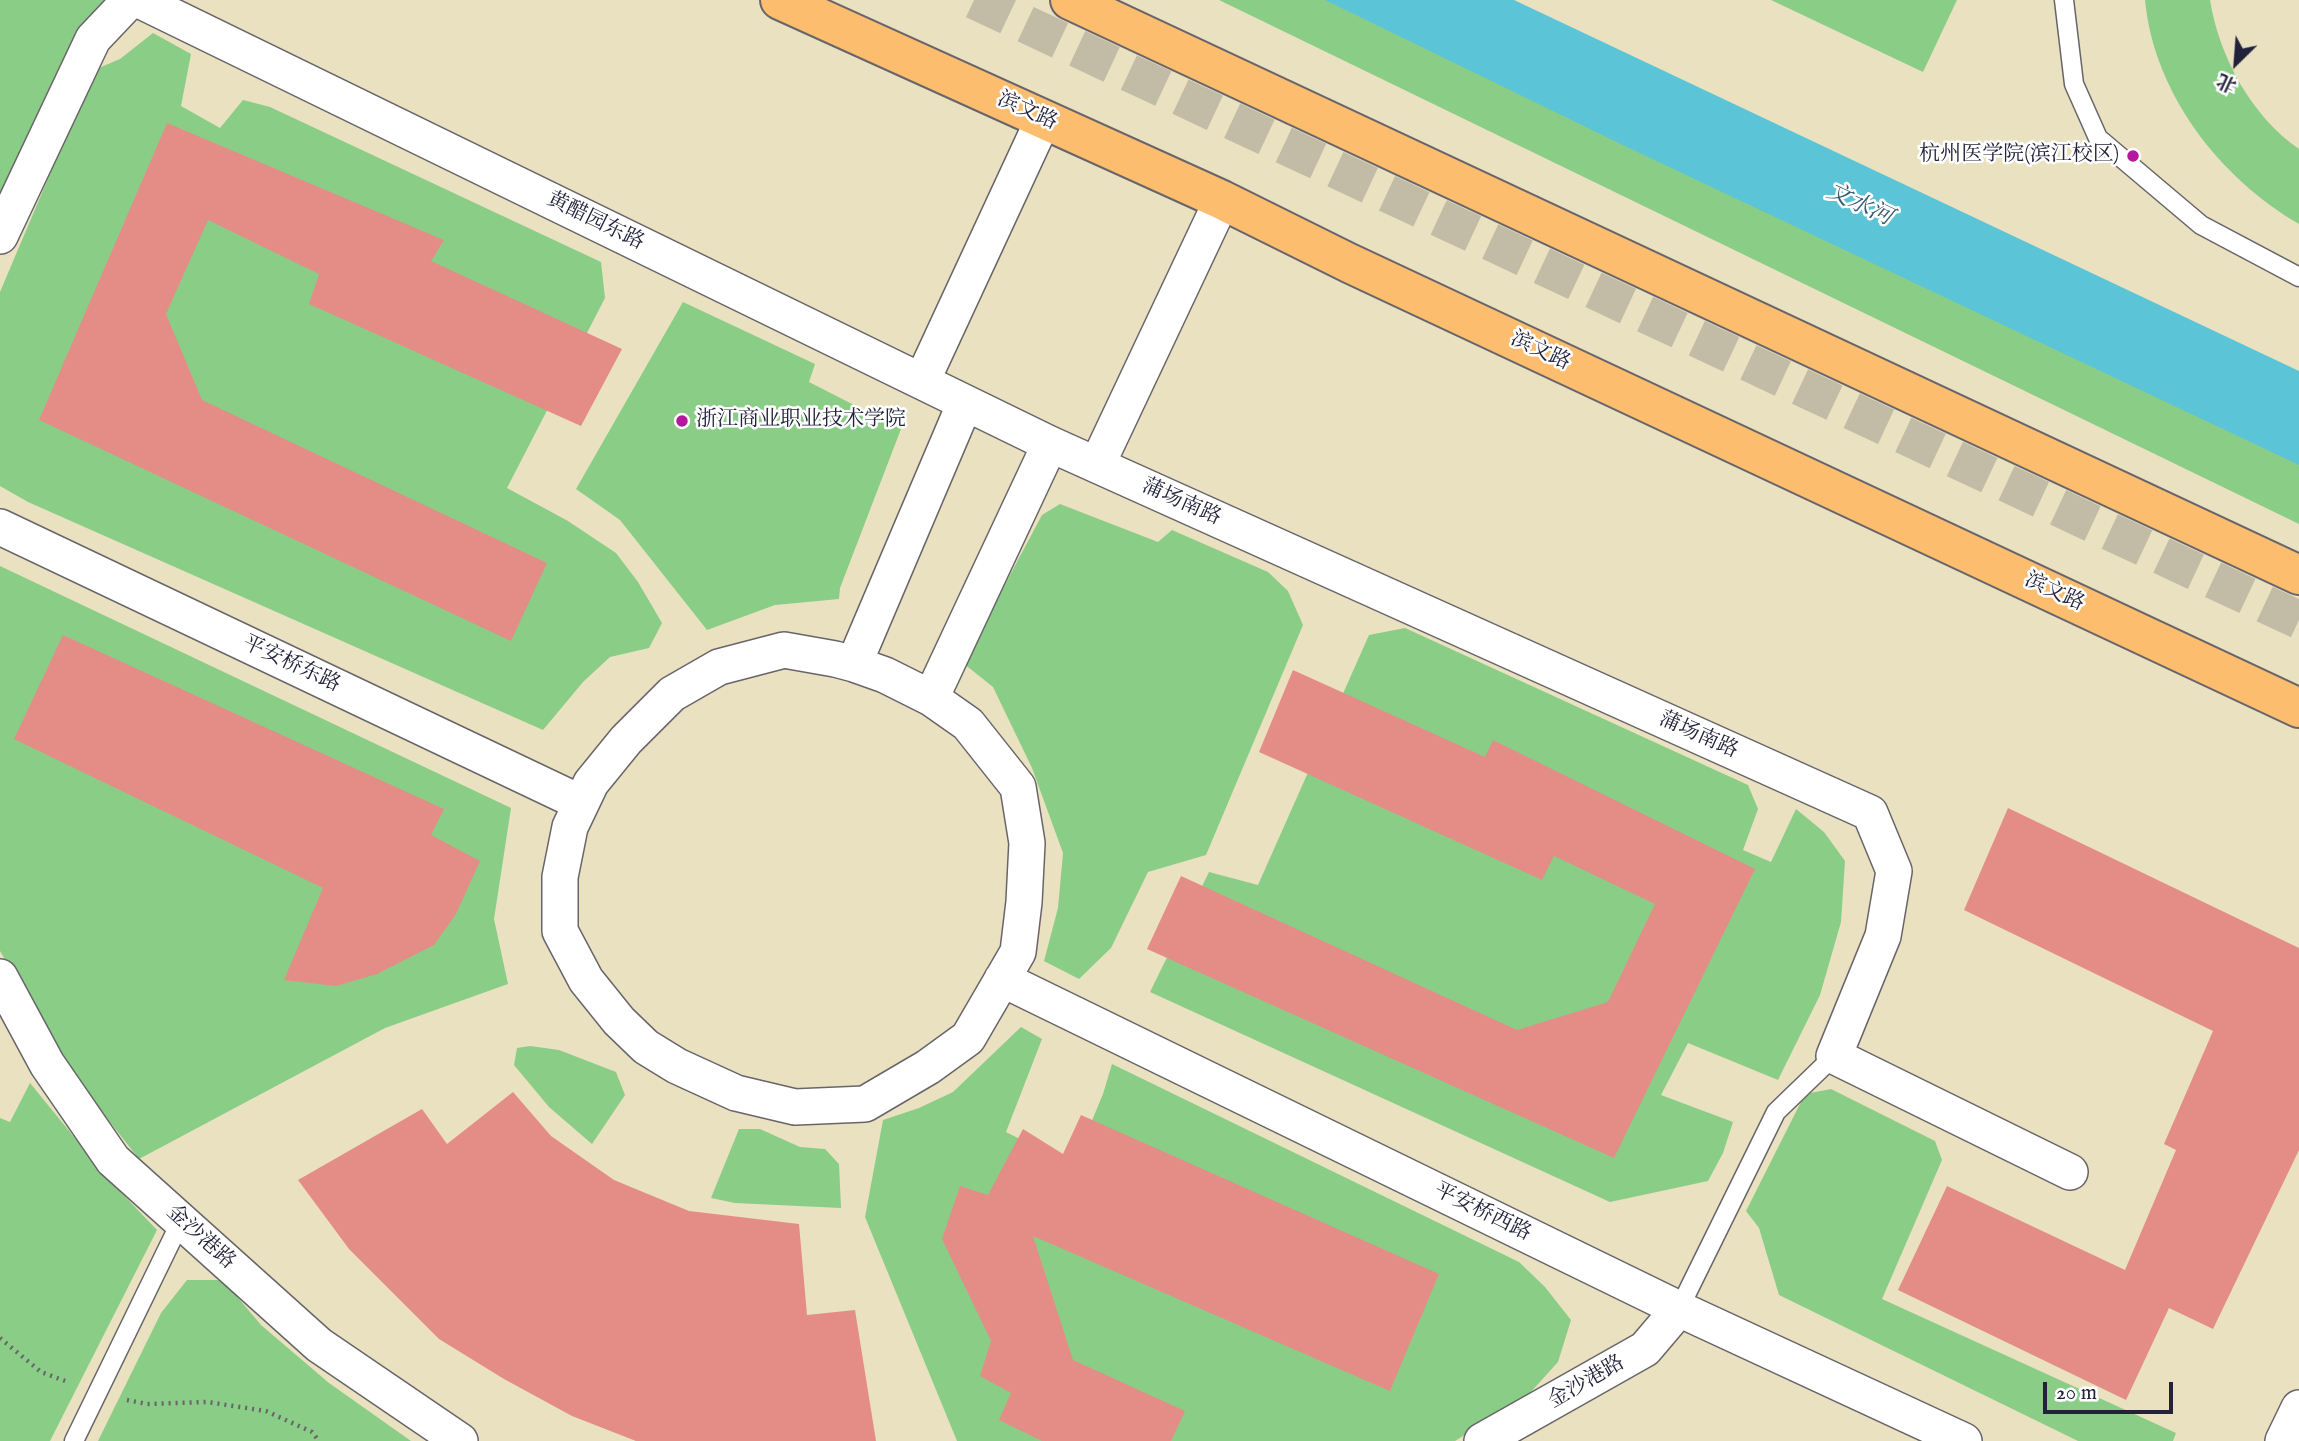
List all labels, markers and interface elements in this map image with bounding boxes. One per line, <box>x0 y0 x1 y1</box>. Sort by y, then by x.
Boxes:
north arrow <box>2201 28 2271 98</box>
text: 北 <box>2213 67 2241 97</box>
street label: 滨文路 <box>993 88 1061 136</box>
place label: 杭州医学院(滨江校区) <box>1919 143 2119 169</box>
marker: 杭州医学院(滨江校区) <box>2125 148 2141 164</box>
water label: 文水河 <box>1822 179 1896 233</box>
street label: 黄醋园东路 <box>542 188 648 256</box>
street label: 滨文路 <box>1506 327 1574 377</box>
place label: 浙江商业职业技术学院 <box>696 408 906 434</box>
marker: 浙江商业职业技术学院 <box>674 413 690 429</box>
street label: 蒲场南路 <box>1138 474 1224 532</box>
street label: 滨文路 <box>2020 568 2088 618</box>
street label: 平安桥东路 <box>238 631 344 699</box>
street label: 蒲场南路 <box>1655 707 1741 765</box>
street label: 平安桥西路 <box>1429 1179 1535 1247</box>
street label: 金沙港路 <box>160 1201 240 1275</box>
street label: 金沙港路 <box>1544 1351 1630 1415</box>
scale bar <box>2047 1368 2176 1412</box>
text: 20 m <box>2056 1380 2097 1407</box>

